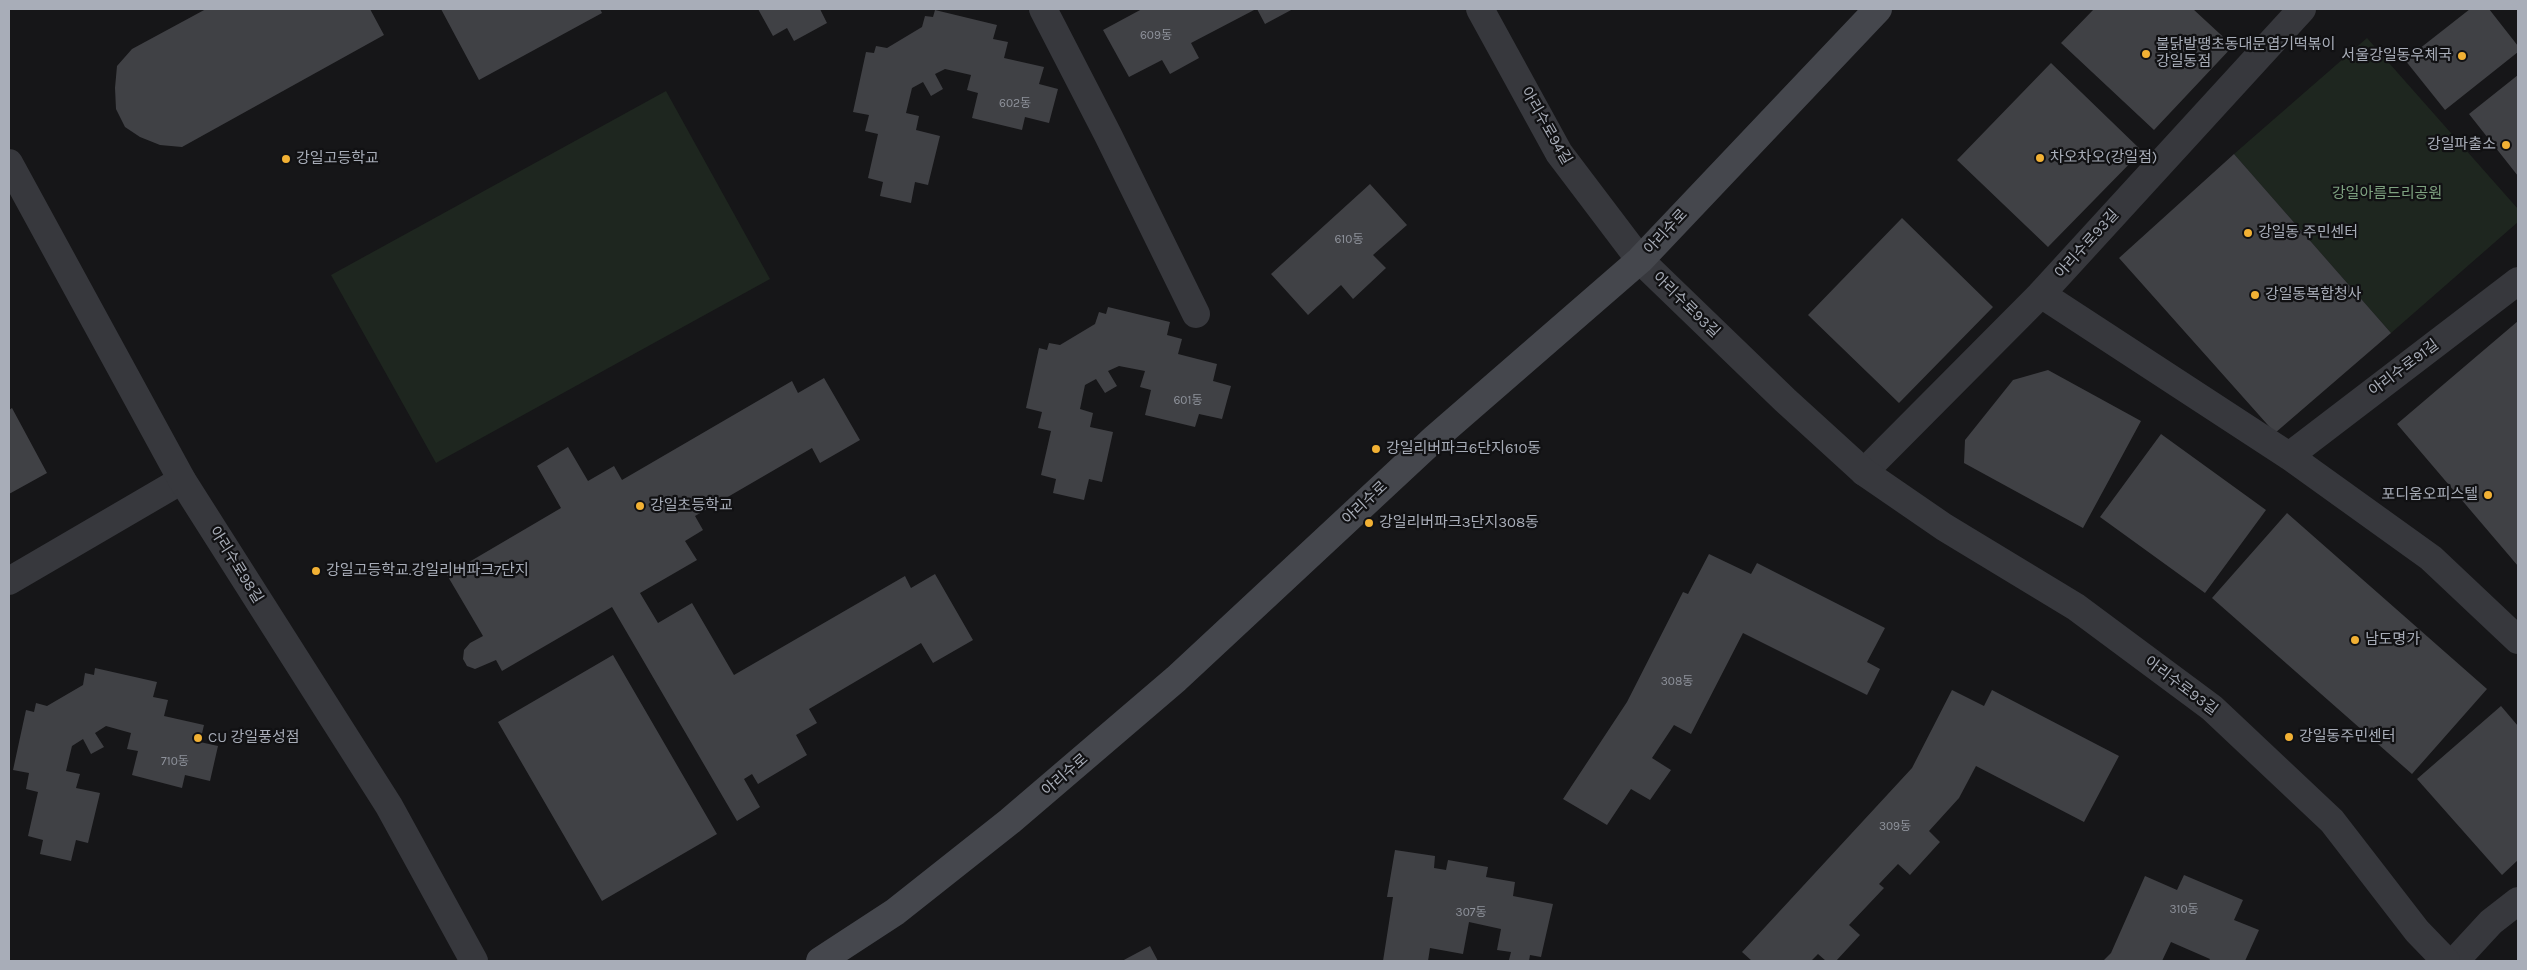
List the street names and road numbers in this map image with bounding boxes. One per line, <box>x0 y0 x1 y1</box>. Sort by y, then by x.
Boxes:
street label: 아리수로94길 <box>1517 84 1575 168</box>
street label: 아리수로 <box>1641 206 1691 258</box>
street label: 아리수로93길 <box>2051 206 2123 282</box>
street label: 아리수로93길 <box>1649 268 1723 342</box>
street label: 아리수로91길 <box>2366 336 2442 400</box>
street label: 아리수로 <box>1339 478 1391 528</box>
street label: 아리수로98길 <box>205 523 267 607</box>
street label: 아리수로93길 <box>2141 653 2221 719</box>
street label: 아리수로 <box>1038 750 1092 800</box>

